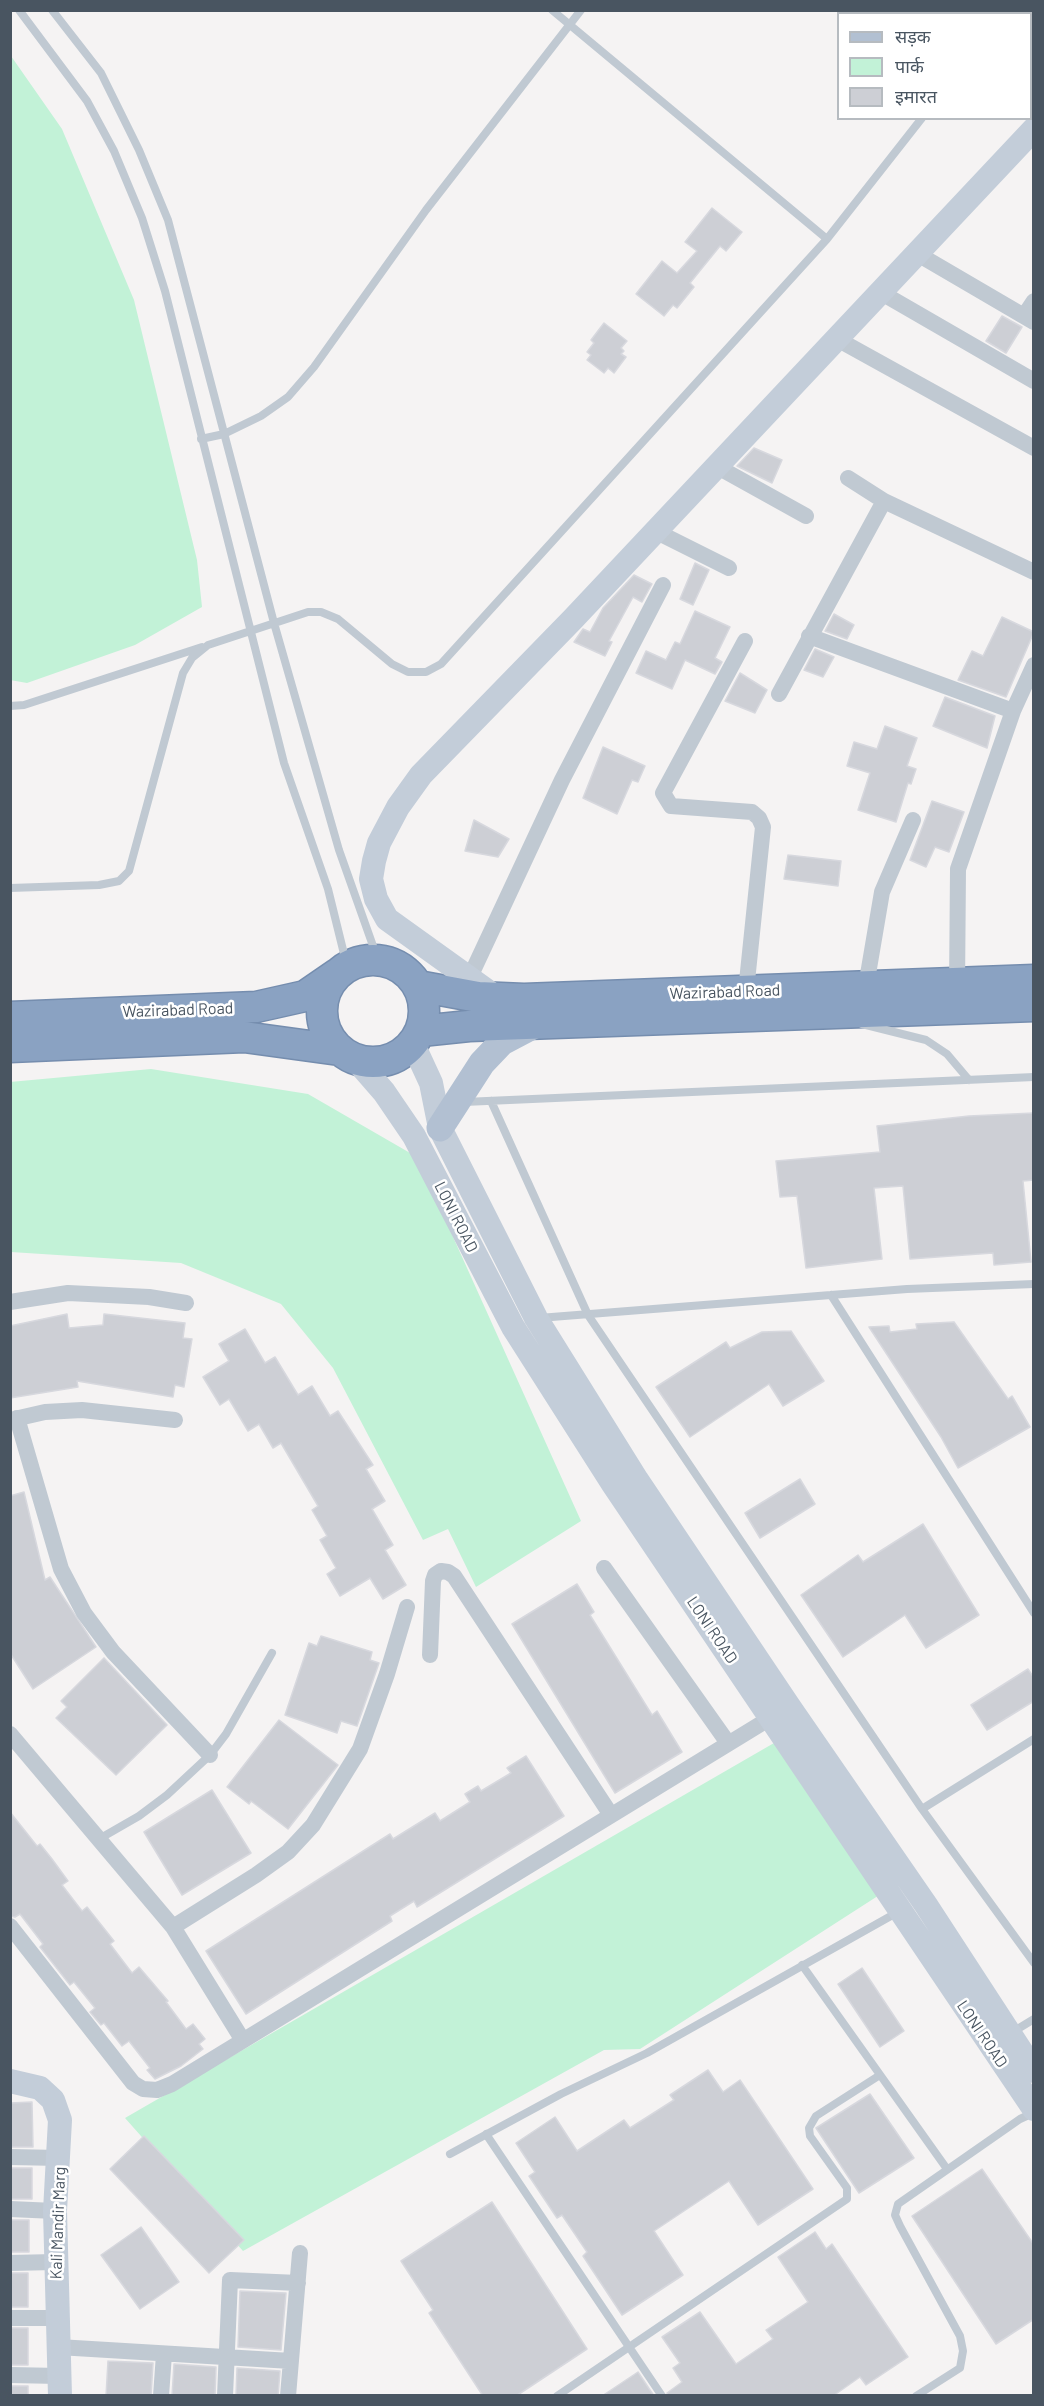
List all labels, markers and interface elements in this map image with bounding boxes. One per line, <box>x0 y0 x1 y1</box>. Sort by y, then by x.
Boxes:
legend <box>837 12 1032 120</box>
text: सड़क <box>895 25 931 47</box>
text: पार्क <box>895 55 924 77</box>
text: इमारत <box>895 85 937 107</box>
street label: Wazirabad Road <box>669 980 781 1004</box>
street label: Wazirabad Road <box>122 998 234 1022</box>
street label: LONI ROAD <box>430 1179 482 1255</box>
street label: LONI ROAD <box>683 1593 741 1667</box>
street label: LONI ROAD <box>953 1997 1011 2071</box>
street label: Kali Mandir Marg <box>46 2166 70 2280</box>

